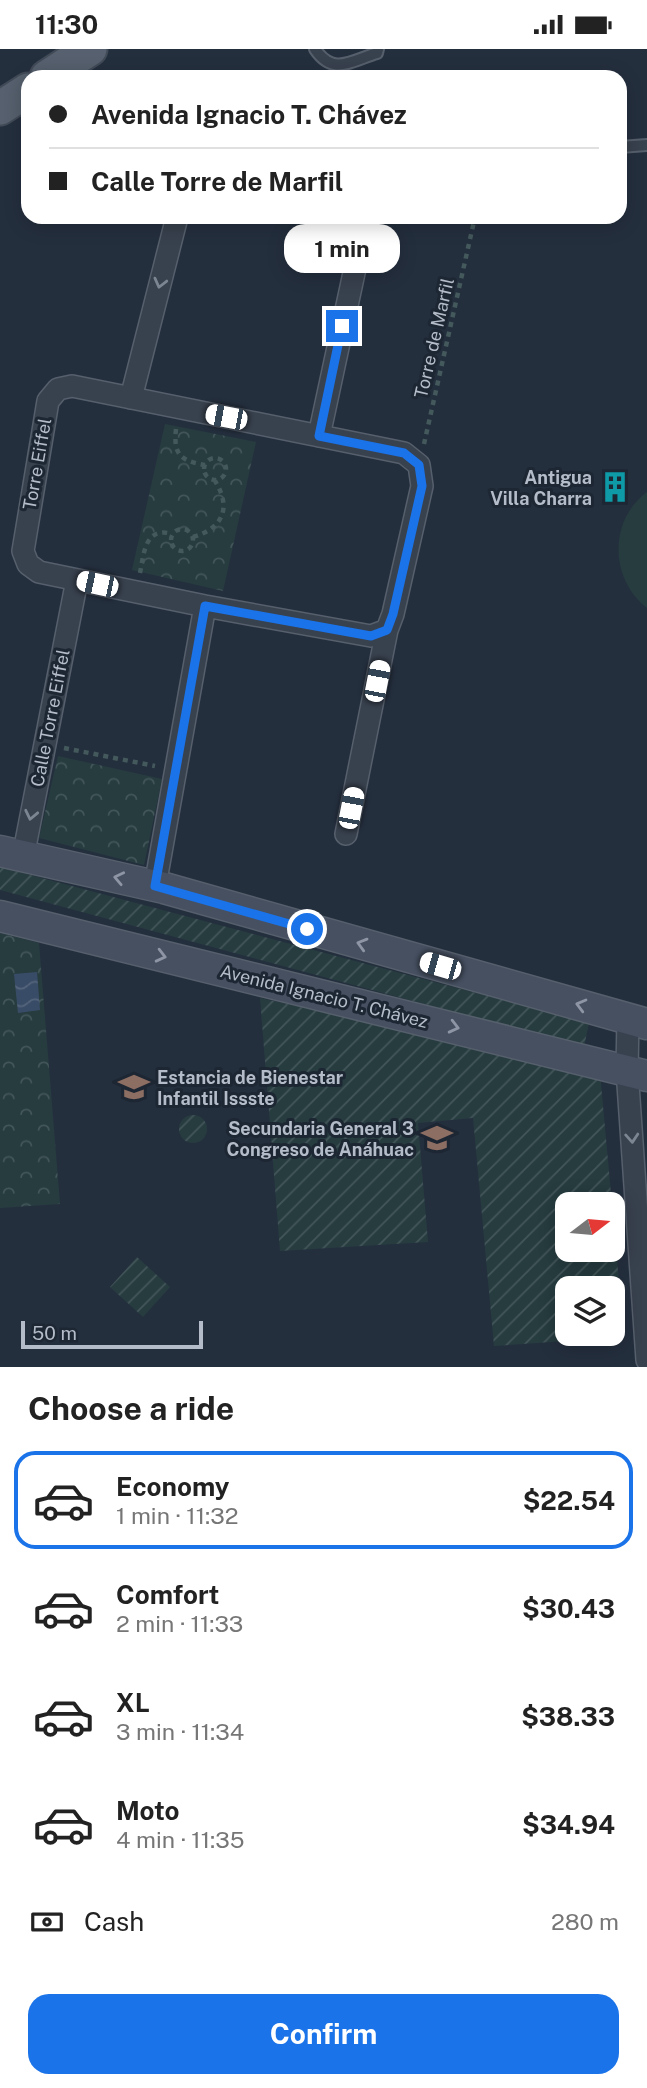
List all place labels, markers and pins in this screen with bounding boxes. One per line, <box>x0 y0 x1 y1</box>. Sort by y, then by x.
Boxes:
place label: Antigua Villa Charra <box>490 467 592 509</box>
building icon: Antigua Villa Charra <box>598 470 632 504</box>
place label: Estancia de Bienestar Infantil Issste <box>157 1067 344 1109</box>
school or university icon: Estancia de Bienestar Infantil Issste <box>117 1070 151 1104</box>
place label: Secundaria General 3 Congreso de Anáhuac <box>227 1118 414 1160</box>
school or university icon: Secundaria General 3 Congreso de Anáhuac <box>420 1121 454 1155</box>

